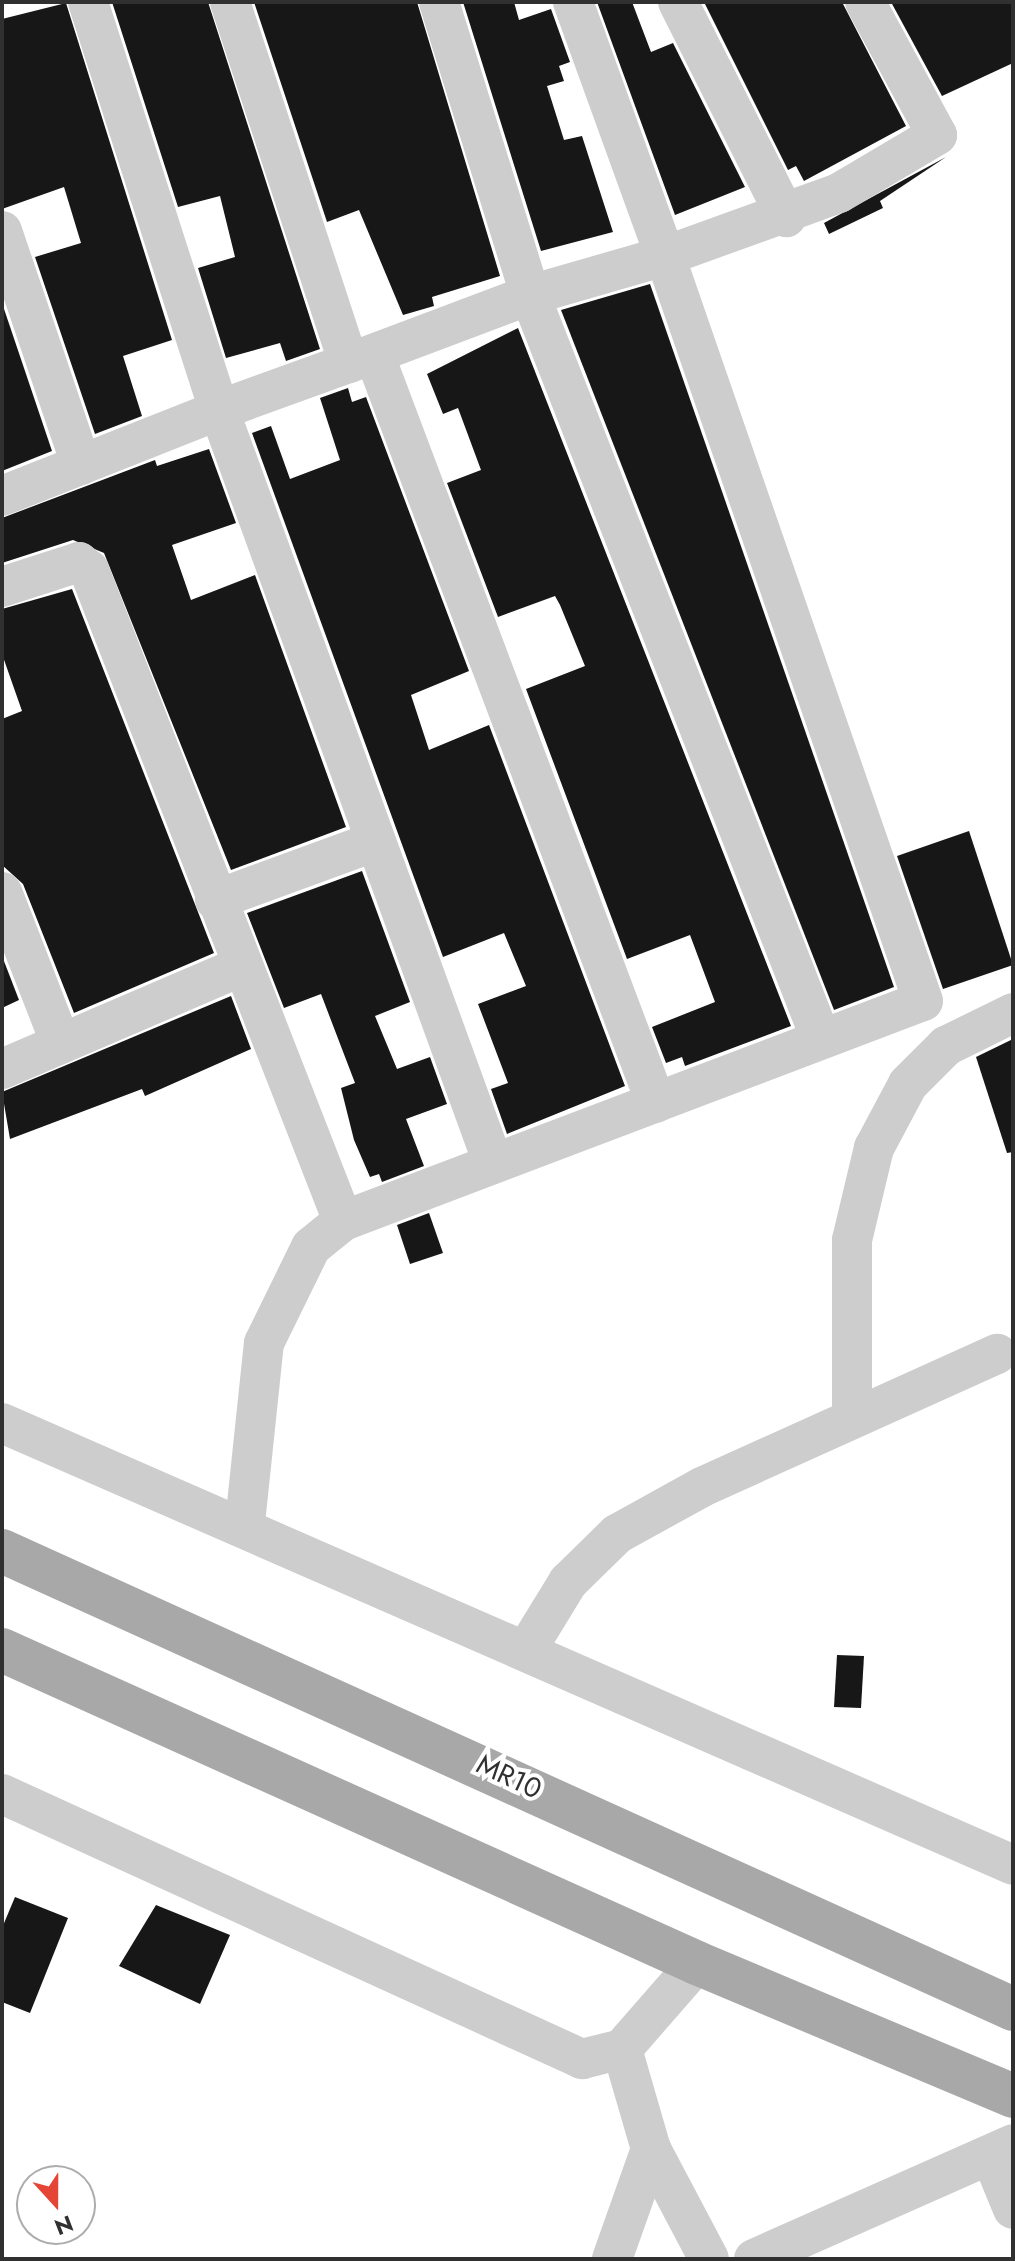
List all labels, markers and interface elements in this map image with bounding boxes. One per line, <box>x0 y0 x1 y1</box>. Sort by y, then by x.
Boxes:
street label: MR10 <box>471 1747 547 1807</box>
north arrow <box>16 2165 96 2245</box>
text: N <box>50 2207 78 2244</box>

